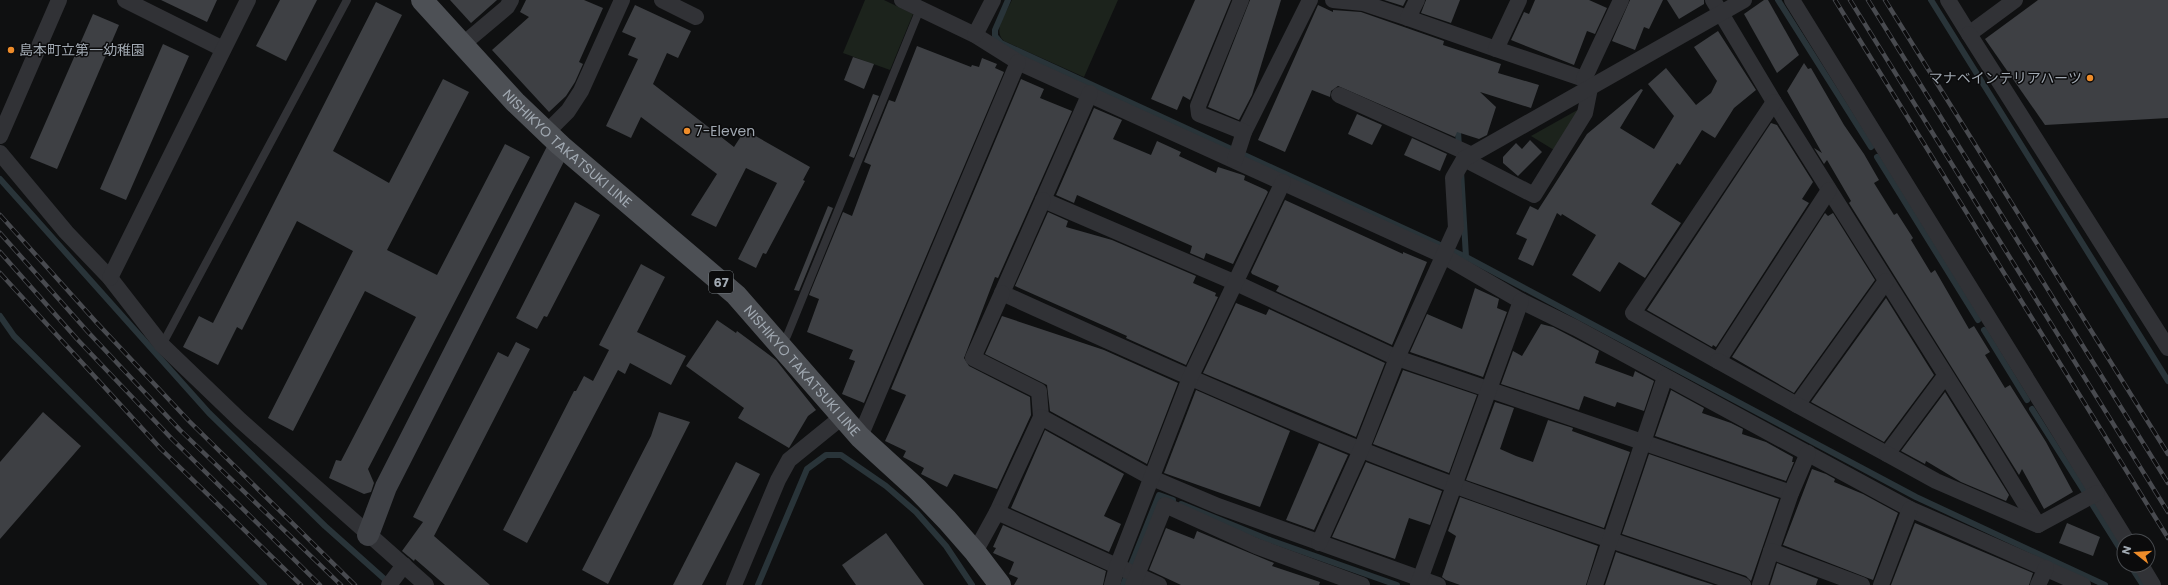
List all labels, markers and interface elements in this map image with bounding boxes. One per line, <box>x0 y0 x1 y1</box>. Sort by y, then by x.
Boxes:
place label: 島本町立第一幼稚園 <box>19 40 145 60</box>
marker: 島本町立第一幼稚園 <box>6 45 16 55</box>
place label: マナベインテリアハーツ <box>1929 68 2082 88</box>
marker: マナベインテリアハーツ <box>2085 73 2095 83</box>
street label: NISHIKYO TAKATSUKI LINE <box>498 85 636 212</box>
place label: 7-Eleven <box>695 121 755 141</box>
marker: 7-Eleven <box>682 126 692 136</box>
road number: 67 <box>709 271 733 293</box>
street label: NISHIKYO TAKATSUKI LINE <box>739 301 865 441</box>
north arrow <box>2116 533 2156 573</box>
text: N <box>2118 544 2135 556</box>

